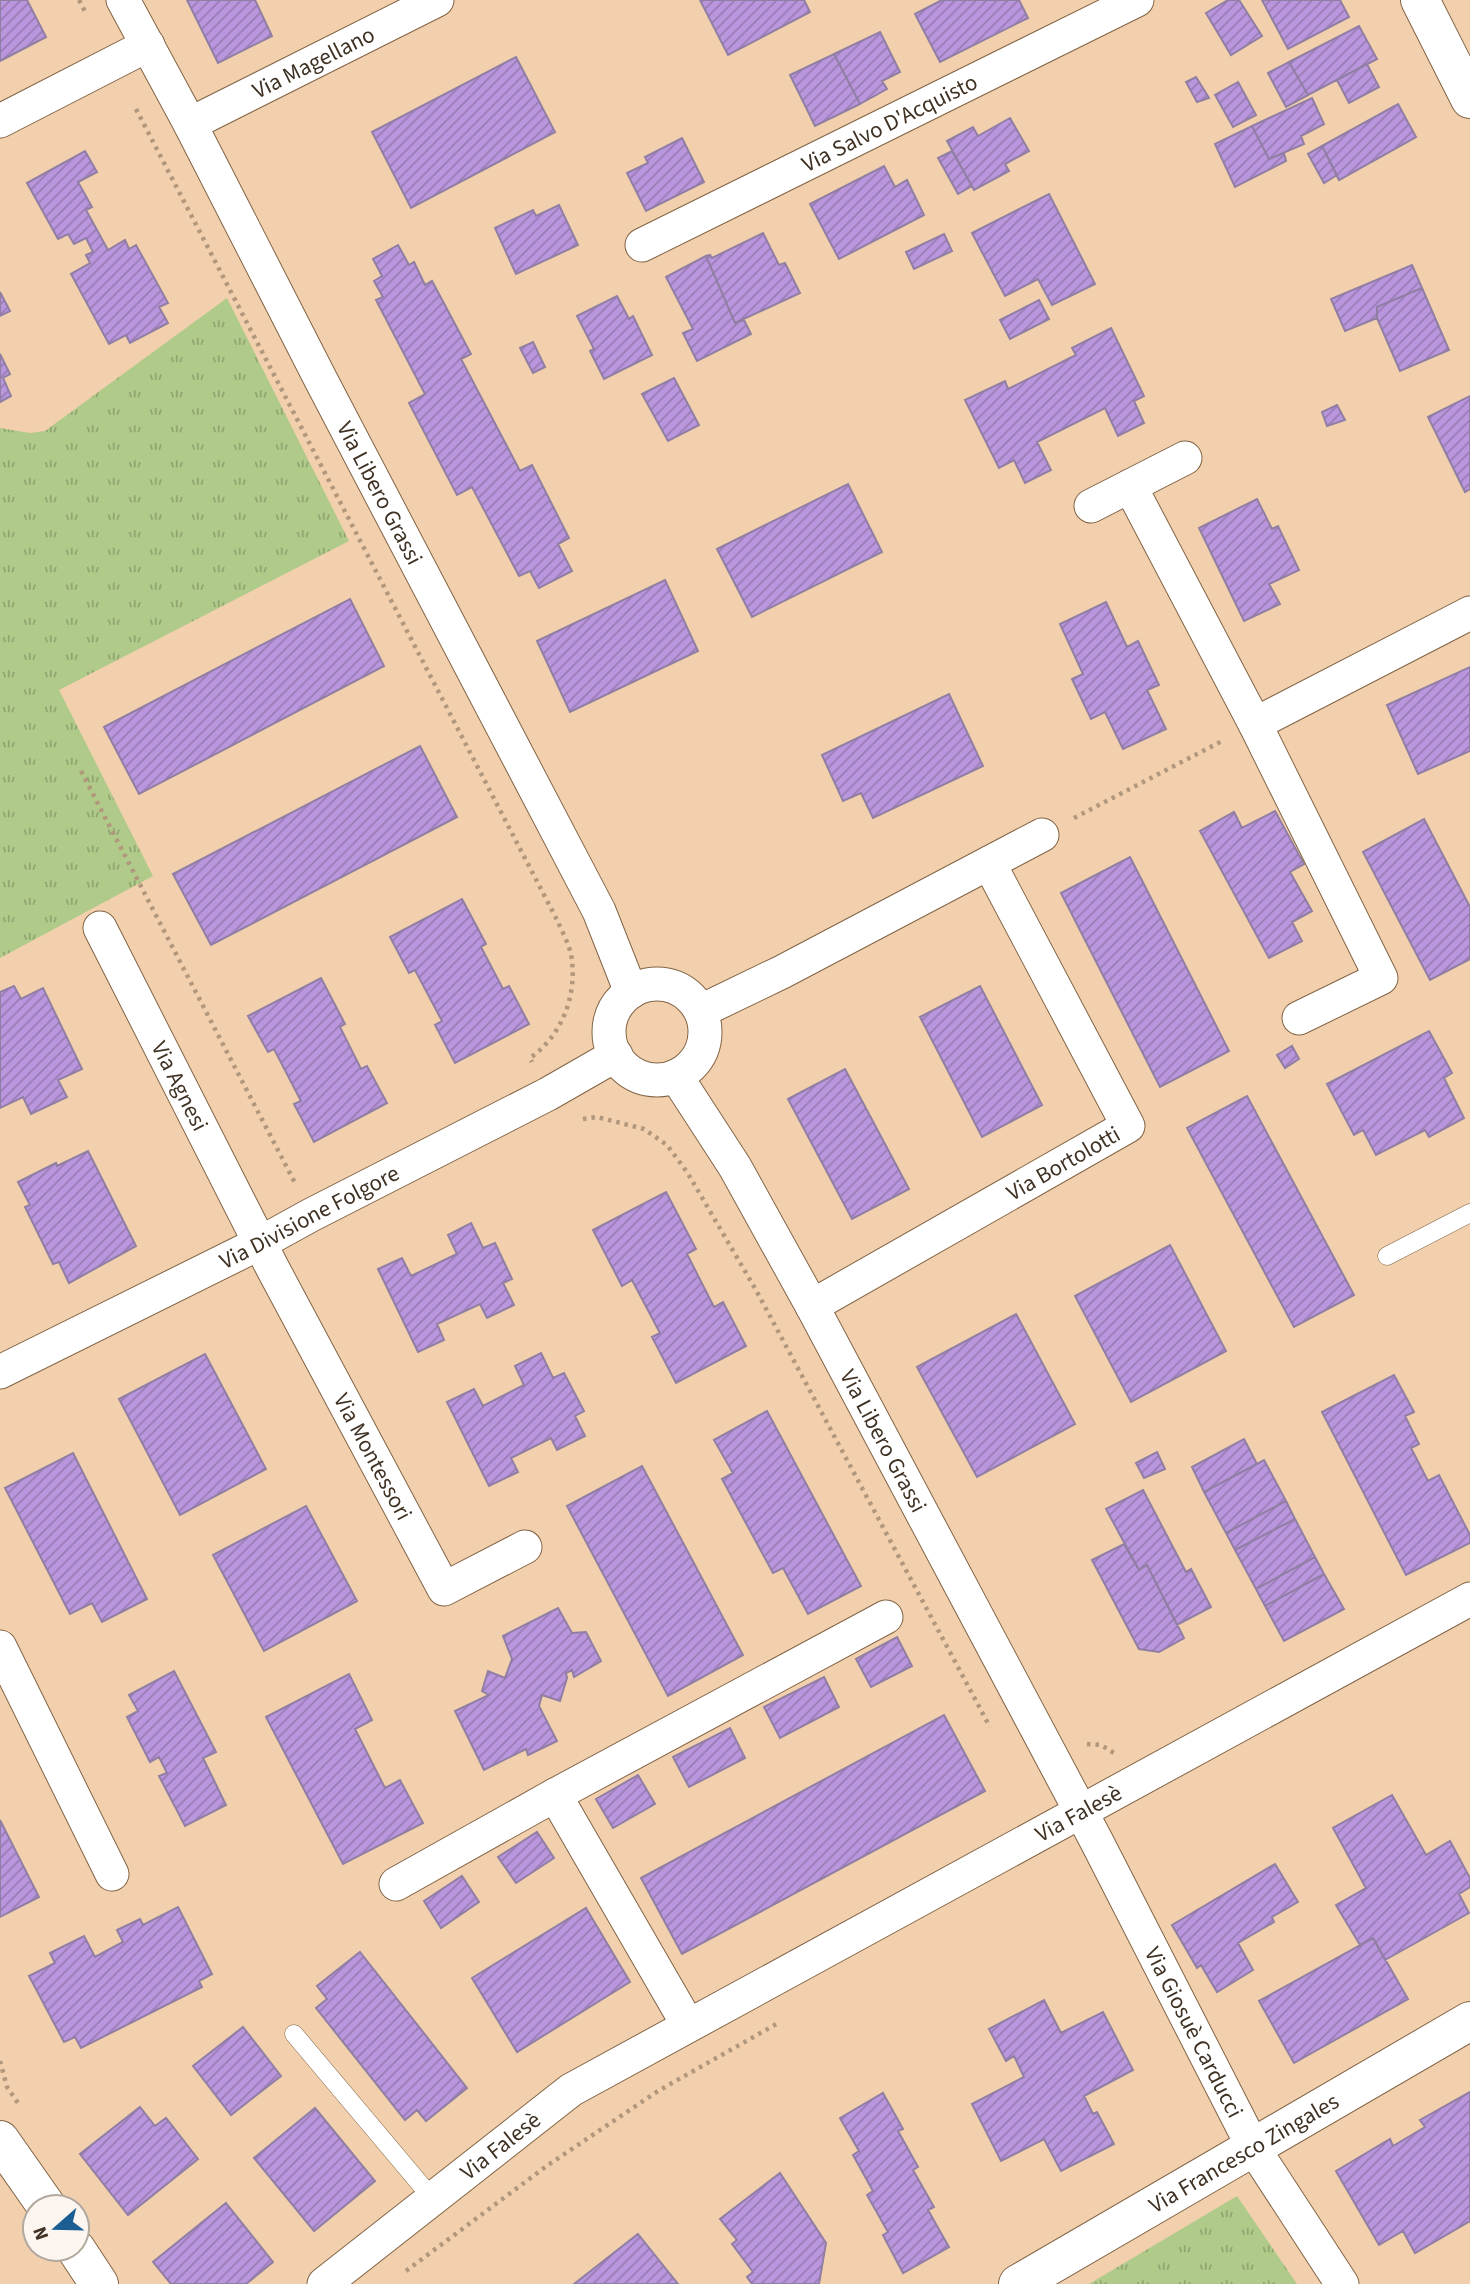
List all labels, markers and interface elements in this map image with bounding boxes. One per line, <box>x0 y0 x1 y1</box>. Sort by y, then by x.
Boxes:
street label: Via Magellano <box>247 18 380 107</box>
street label: Via Salvo D'Acquisto <box>796 66 983 180</box>
street label: Via Libero Grassi <box>328 416 431 571</box>
street label: Via Agnesi <box>143 1035 216 1137</box>
street label: Via Bortolotti <box>1000 1118 1126 1209</box>
street label: Via Divisione Folgore <box>214 1157 405 1278</box>
street label: Via Libero Grassi <box>832 1364 935 1518</box>
street label: Via Montessori <box>325 1387 420 1526</box>
street label: Via Falesè <box>1029 1776 1128 1850</box>
street label: Via Giosuè Carducci <box>1136 1941 1251 2124</box>
street label: Via Francesco Zingales <box>1143 2085 1345 2221</box>
street label: Via Falesè <box>453 2104 548 2188</box>
north arrow <box>21 2193 91 2263</box>
text: N <box>27 2223 56 2244</box>

